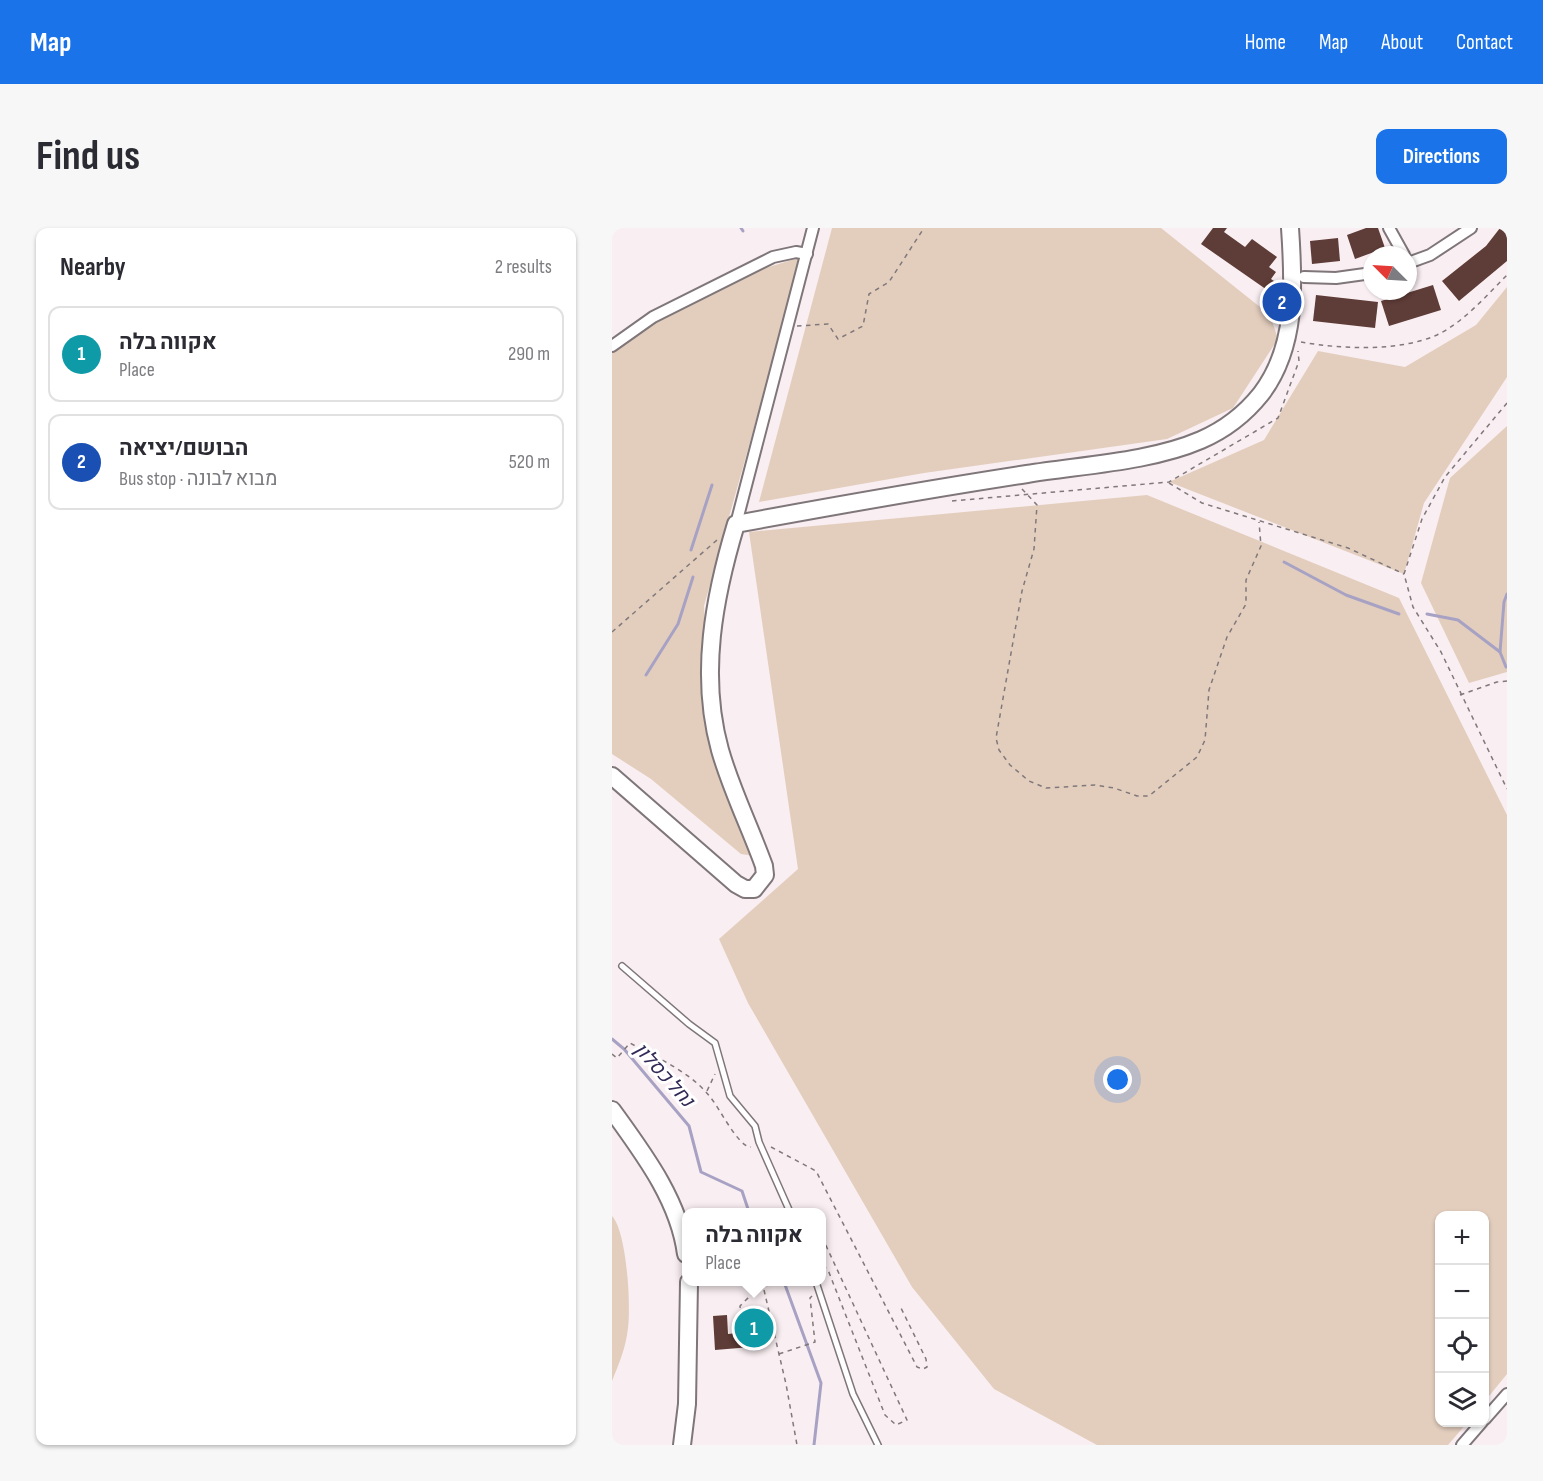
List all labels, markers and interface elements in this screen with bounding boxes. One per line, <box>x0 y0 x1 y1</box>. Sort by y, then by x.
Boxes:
text: Map <box>30 26 71 59</box>
text: Home <box>1245 30 1286 55</box>
text: Map <box>1319 30 1348 55</box>
text: About <box>1381 30 1423 55</box>
text: Contact <box>1456 30 1513 55</box>
button: Directions <box>1376 129 1507 184</box>
text: Find us <box>36 131 140 182</box>
north arrow <box>1363 246 1417 300</box>
text: Nearby <box>60 252 126 283</box>
text: 2 results <box>495 255 552 279</box>
pin: 2 <box>1262 280 1302 325</box>
text: אקווה בלה <box>119 329 217 356</box>
text: 1 <box>78 342 85 366</box>
text: 290 m <box>508 342 550 366</box>
text: Place <box>119 358 155 382</box>
text: הבושם/יציאה <box>119 435 248 462</box>
text: 2 <box>77 450 86 474</box>
text: 520 m <box>509 450 550 474</box>
text: Bus stop · מבוא לבונה <box>119 467 278 491</box>
water label: נחל כסלון <box>629 1038 700 1113</box>
your location <box>1103 1065 1132 1094</box>
popup <box>682 1208 826 1286</box>
map controls <box>1435 1211 1489 1427</box>
button: + <box>1435 1211 1489 1265</box>
text: אקווה בלה <box>705 1222 803 1249</box>
text: Place <box>705 1251 741 1275</box>
button: − <box>1435 1265 1489 1319</box>
pin: 1 <box>734 1306 774 1350</box>
button: locate <box>1435 1319 1489 1373</box>
button: layers <box>1435 1373 1489 1427</box>

